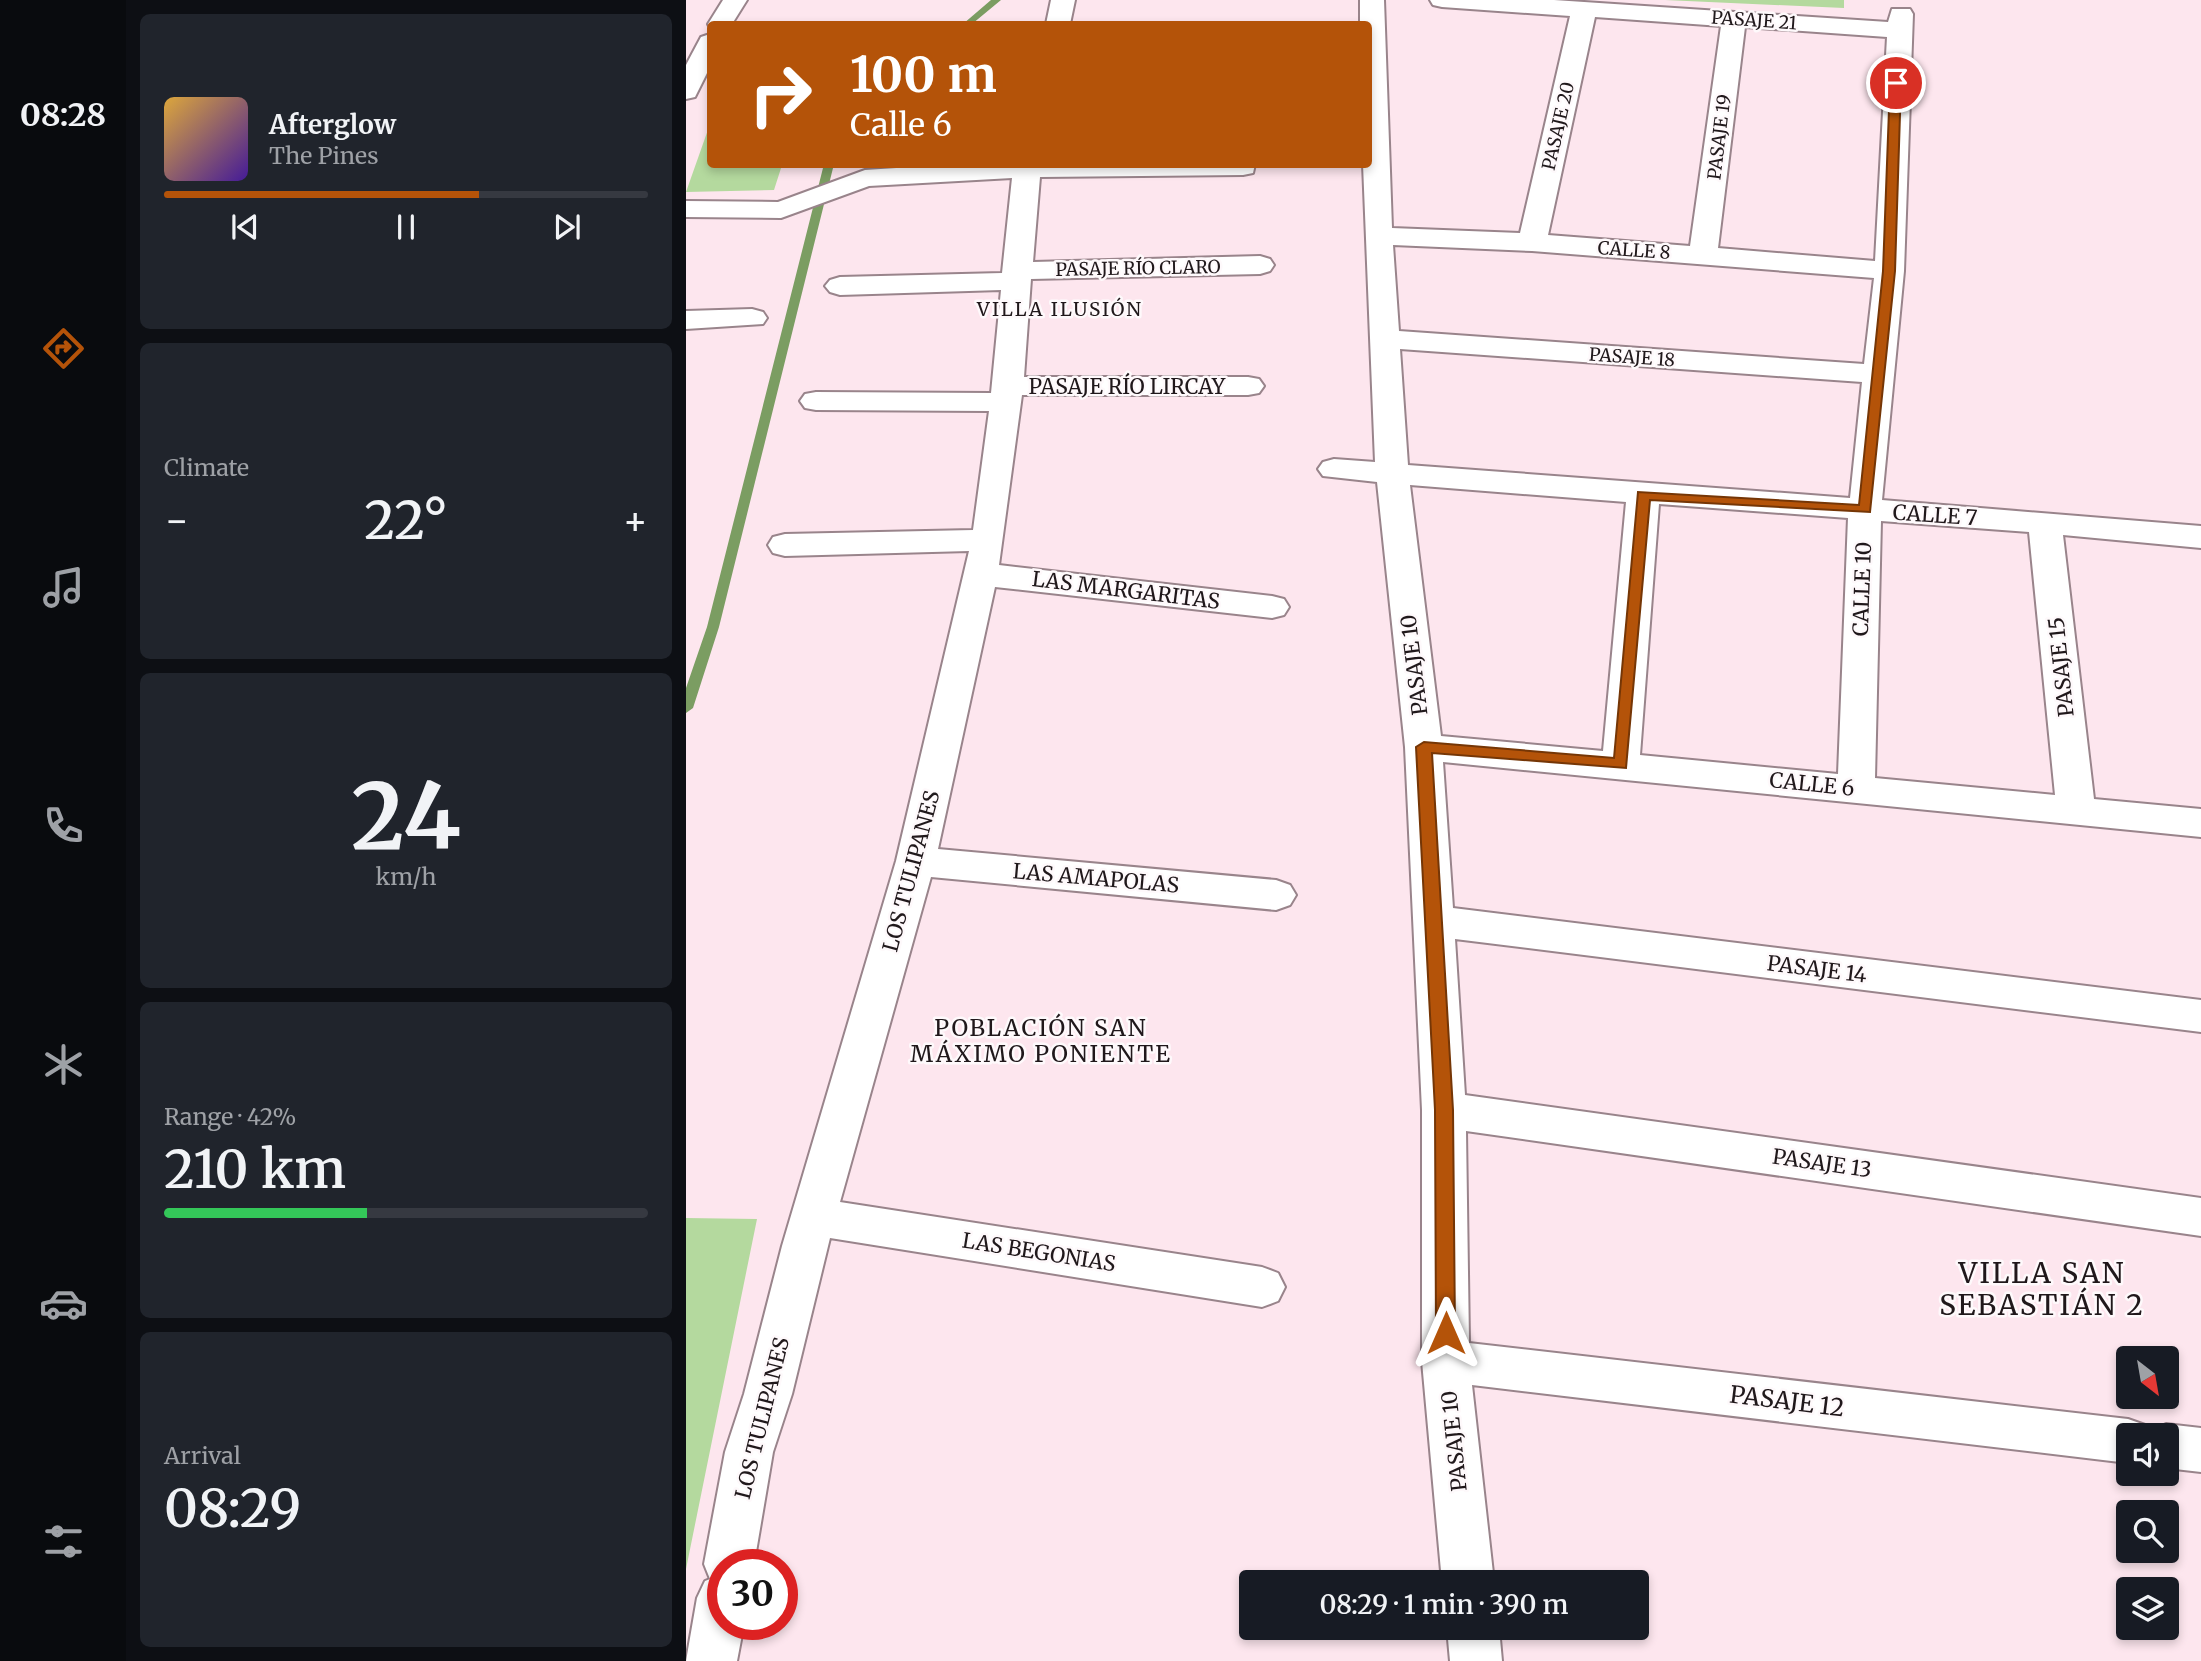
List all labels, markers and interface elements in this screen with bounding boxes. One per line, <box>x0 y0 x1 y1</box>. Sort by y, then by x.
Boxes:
street label: PASAJE 21 <box>1710 6 1798 34</box>
text: 100 m <box>850 44 997 105</box>
icon: right <box>735 49 826 140</box>
pin <box>1866 53 1926 113</box>
icon: arrive <box>1877 64 1915 102</box>
street label: PASAJE 20 <box>1537 80 1579 172</box>
street label: PASAJE 19 <box>1702 93 1736 181</box>
text: 08:28 <box>20 95 106 135</box>
text: Calle 6 <box>850 105 952 145</box>
text: Afterglow <box>269 108 396 141</box>
text: The Pines <box>269 141 379 170</box>
icon: previous <box>226 208 264 246</box>
icon: pause <box>387 208 425 246</box>
icon: next <box>548 208 586 246</box>
street label: CALLE 8 <box>1597 236 1671 264</box>
street label: PASAJE RÍO CLARO <box>1055 255 1221 281</box>
district label: VILLA ILUSIÓN <box>976 297 1143 321</box>
icon: directions <box>39 324 88 373</box>
street label: PASAJE 18 <box>1588 343 1676 371</box>
street label: PASAJE RÍO LIRCAY <box>1029 372 1226 400</box>
text: Climate <box>164 453 249 482</box>
text: 22° <box>364 488 448 553</box>
text: − <box>164 497 189 544</box>
text: + <box>623 497 648 544</box>
street label: CALLE 7 <box>1892 499 1978 531</box>
street label: CALLE 10 <box>1847 541 1877 637</box>
icon: music <box>39 563 88 612</box>
street label: LAS MARGARITAS <box>1030 565 1222 615</box>
street label: PASAJE 10 <box>1394 613 1434 717</box>
street label: PASAJE 15 <box>2042 616 2080 718</box>
text: 24 <box>351 759 461 874</box>
street label: CALLE 6 <box>1768 766 1856 802</box>
street label: LOS TULIPANES <box>877 788 945 954</box>
icon: phone <box>39 801 88 850</box>
street label: LAS AMAPOLAS <box>1012 857 1180 899</box>
text: km/h <box>376 862 436 891</box>
street label: PASAJE 14 <box>1766 949 1868 989</box>
district label: POBLACIÓN SAN MÁXIMO PONIENTE <box>910 1013 1172 1068</box>
icon: climate <box>39 1040 88 1089</box>
text: Range · 42% <box>164 1102 296 1131</box>
text: 210 km <box>164 1137 346 1202</box>
street label: PASAJE 13 <box>1771 1143 1873 1183</box>
street label: LAS BEGONIAS <box>960 1227 1118 1277</box>
district label: VILLA SAN SEBASTIÁN 2 <box>1939 1255 2145 1323</box>
icon: car <box>39 1279 88 1328</box>
position arrow <box>1409 1296 1483 1370</box>
street label: LOS TULIPANES <box>729 1334 795 1502</box>
north arrow <box>2116 1346 2179 1409</box>
map controls <box>2116 1346 2179 1640</box>
street label: PASAJE 12 <box>1728 1379 1846 1423</box>
street label: PASAJE 10 <box>1435 1389 1473 1493</box>
button: sound <box>2116 1423 2179 1486</box>
text: Arrival <box>164 1441 241 1470</box>
text: 08:29 <box>164 1476 301 1541</box>
button: search <box>2116 1500 2179 1563</box>
icon: filters <box>39 1517 88 1566</box>
speed limit sign: 30 <box>707 1549 798 1640</box>
button: layers <box>2116 1577 2179 1640</box>
text: 08:29 · 1 min · 390 m <box>1319 1588 1569 1621</box>

